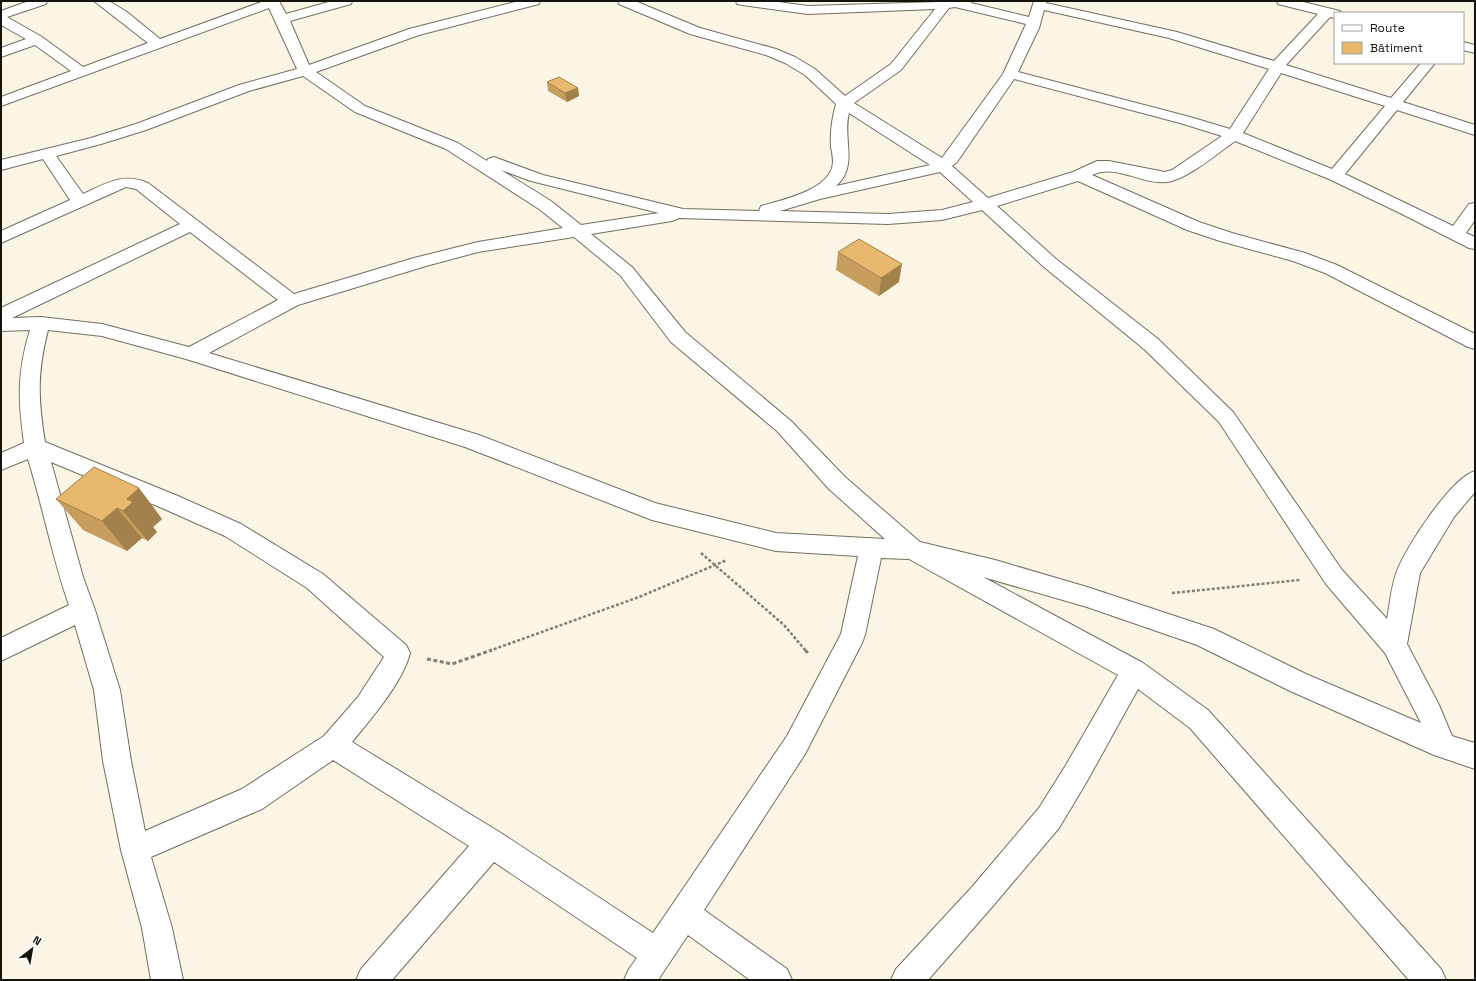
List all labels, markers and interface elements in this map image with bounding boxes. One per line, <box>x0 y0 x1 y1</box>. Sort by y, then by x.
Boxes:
legend <box>1334 12 1464 64</box>
text: Route <box>1370 20 1405 36</box>
text: Bâtiment <box>1370 40 1423 56</box>
north arrow <box>12 929 52 969</box>
text: N <box>30 933 44 948</box>

